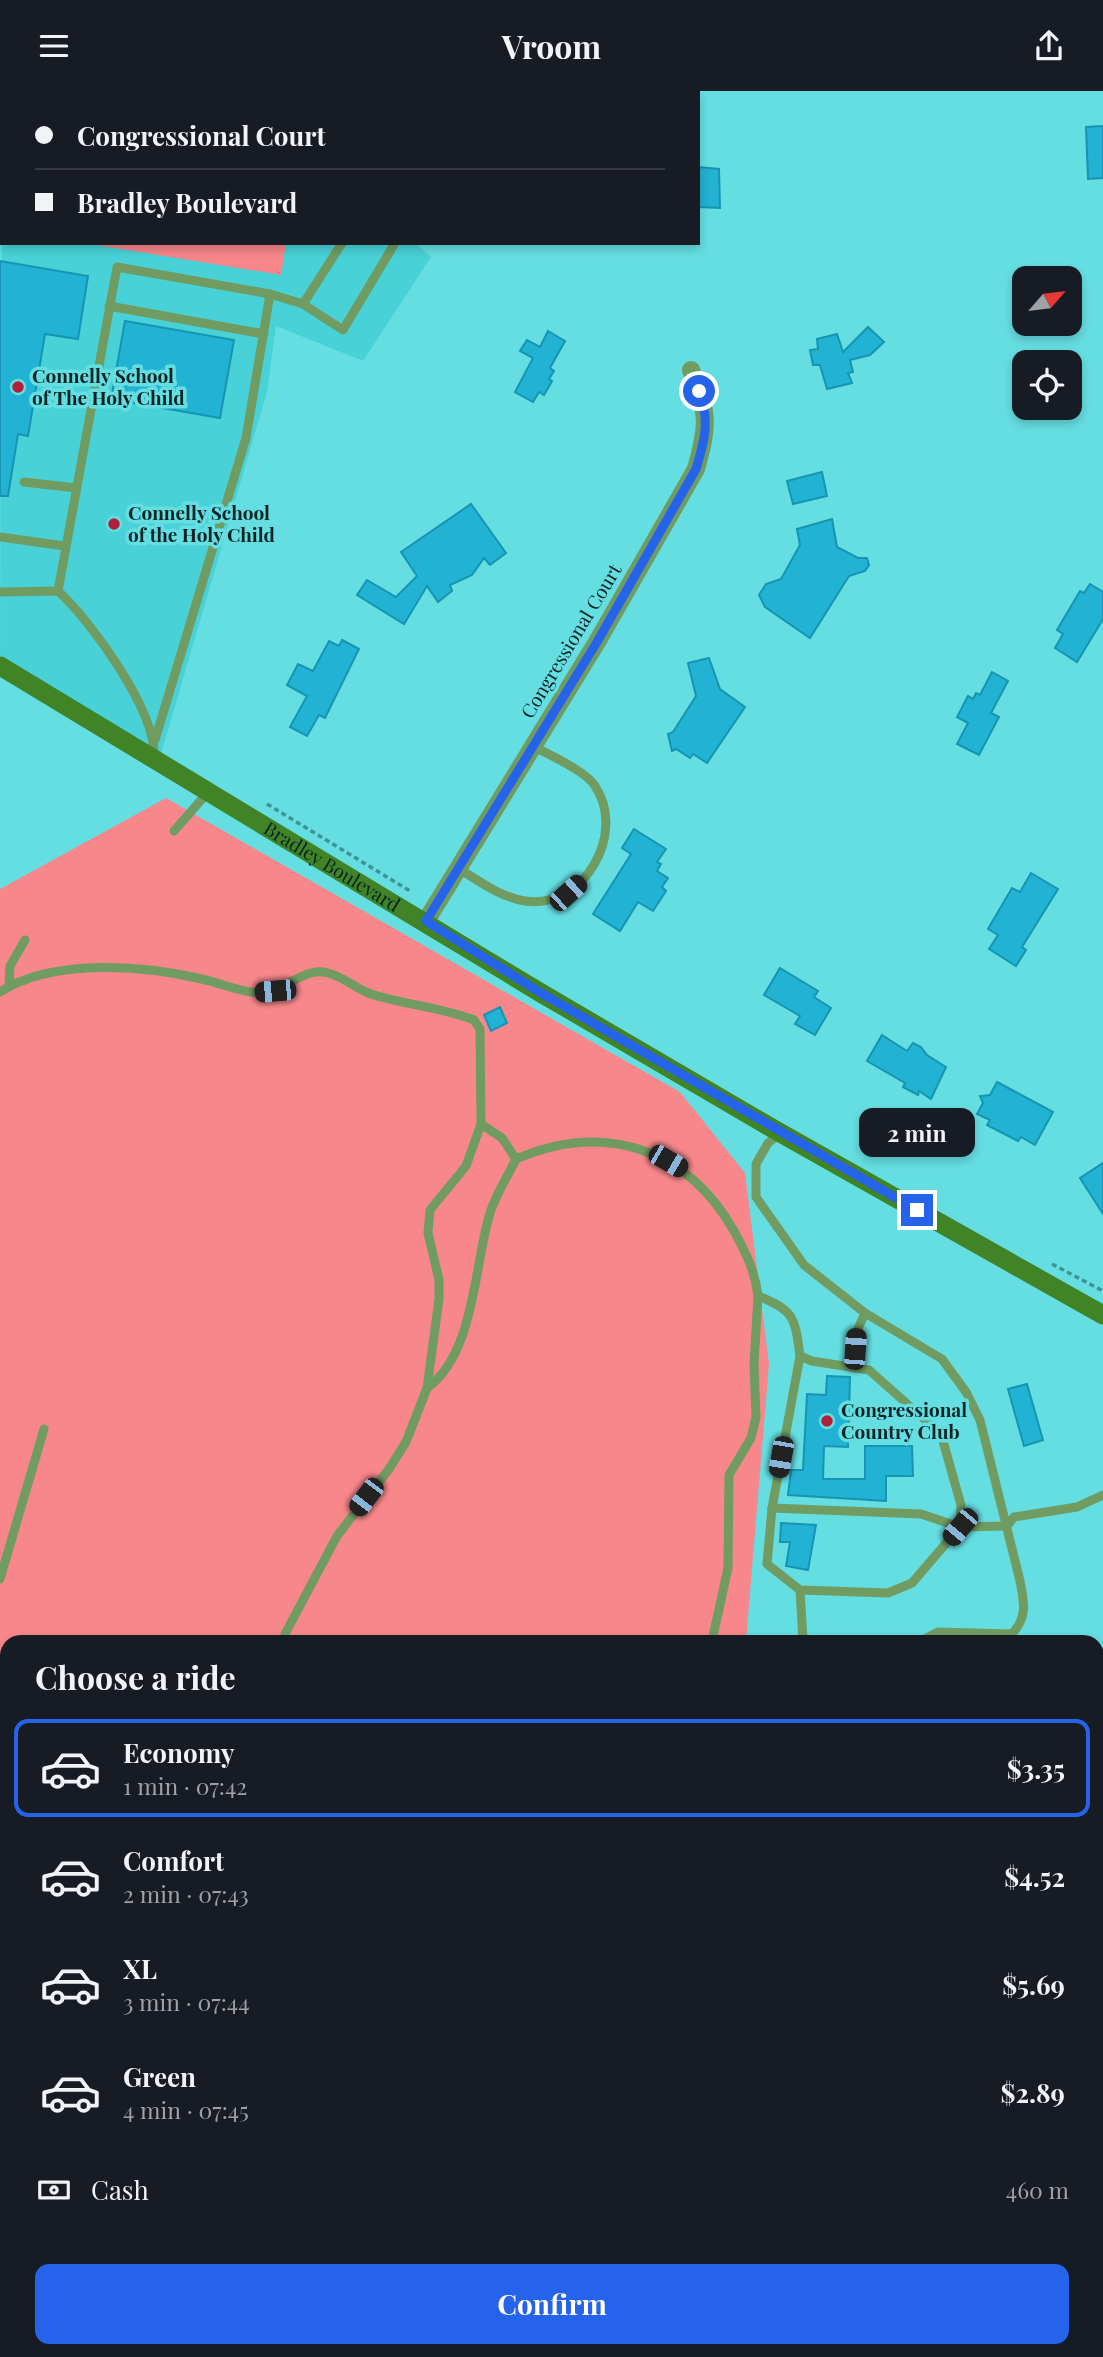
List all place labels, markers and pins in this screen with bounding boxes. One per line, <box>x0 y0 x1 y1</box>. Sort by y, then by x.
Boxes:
place label: Connelly School of The Holy Child <box>32 362 185 410</box>
marker: Connelly School of The Holy Child <box>10 379 26 395</box>
place label: Connelly School of the Holy Child <box>128 499 276 547</box>
marker: Connelly School of the Holy Child <box>106 516 122 532</box>
place label: Congressional Country Club <box>841 1396 967 1444</box>
marker: Congressional Country Club <box>819 1413 835 1429</box>

